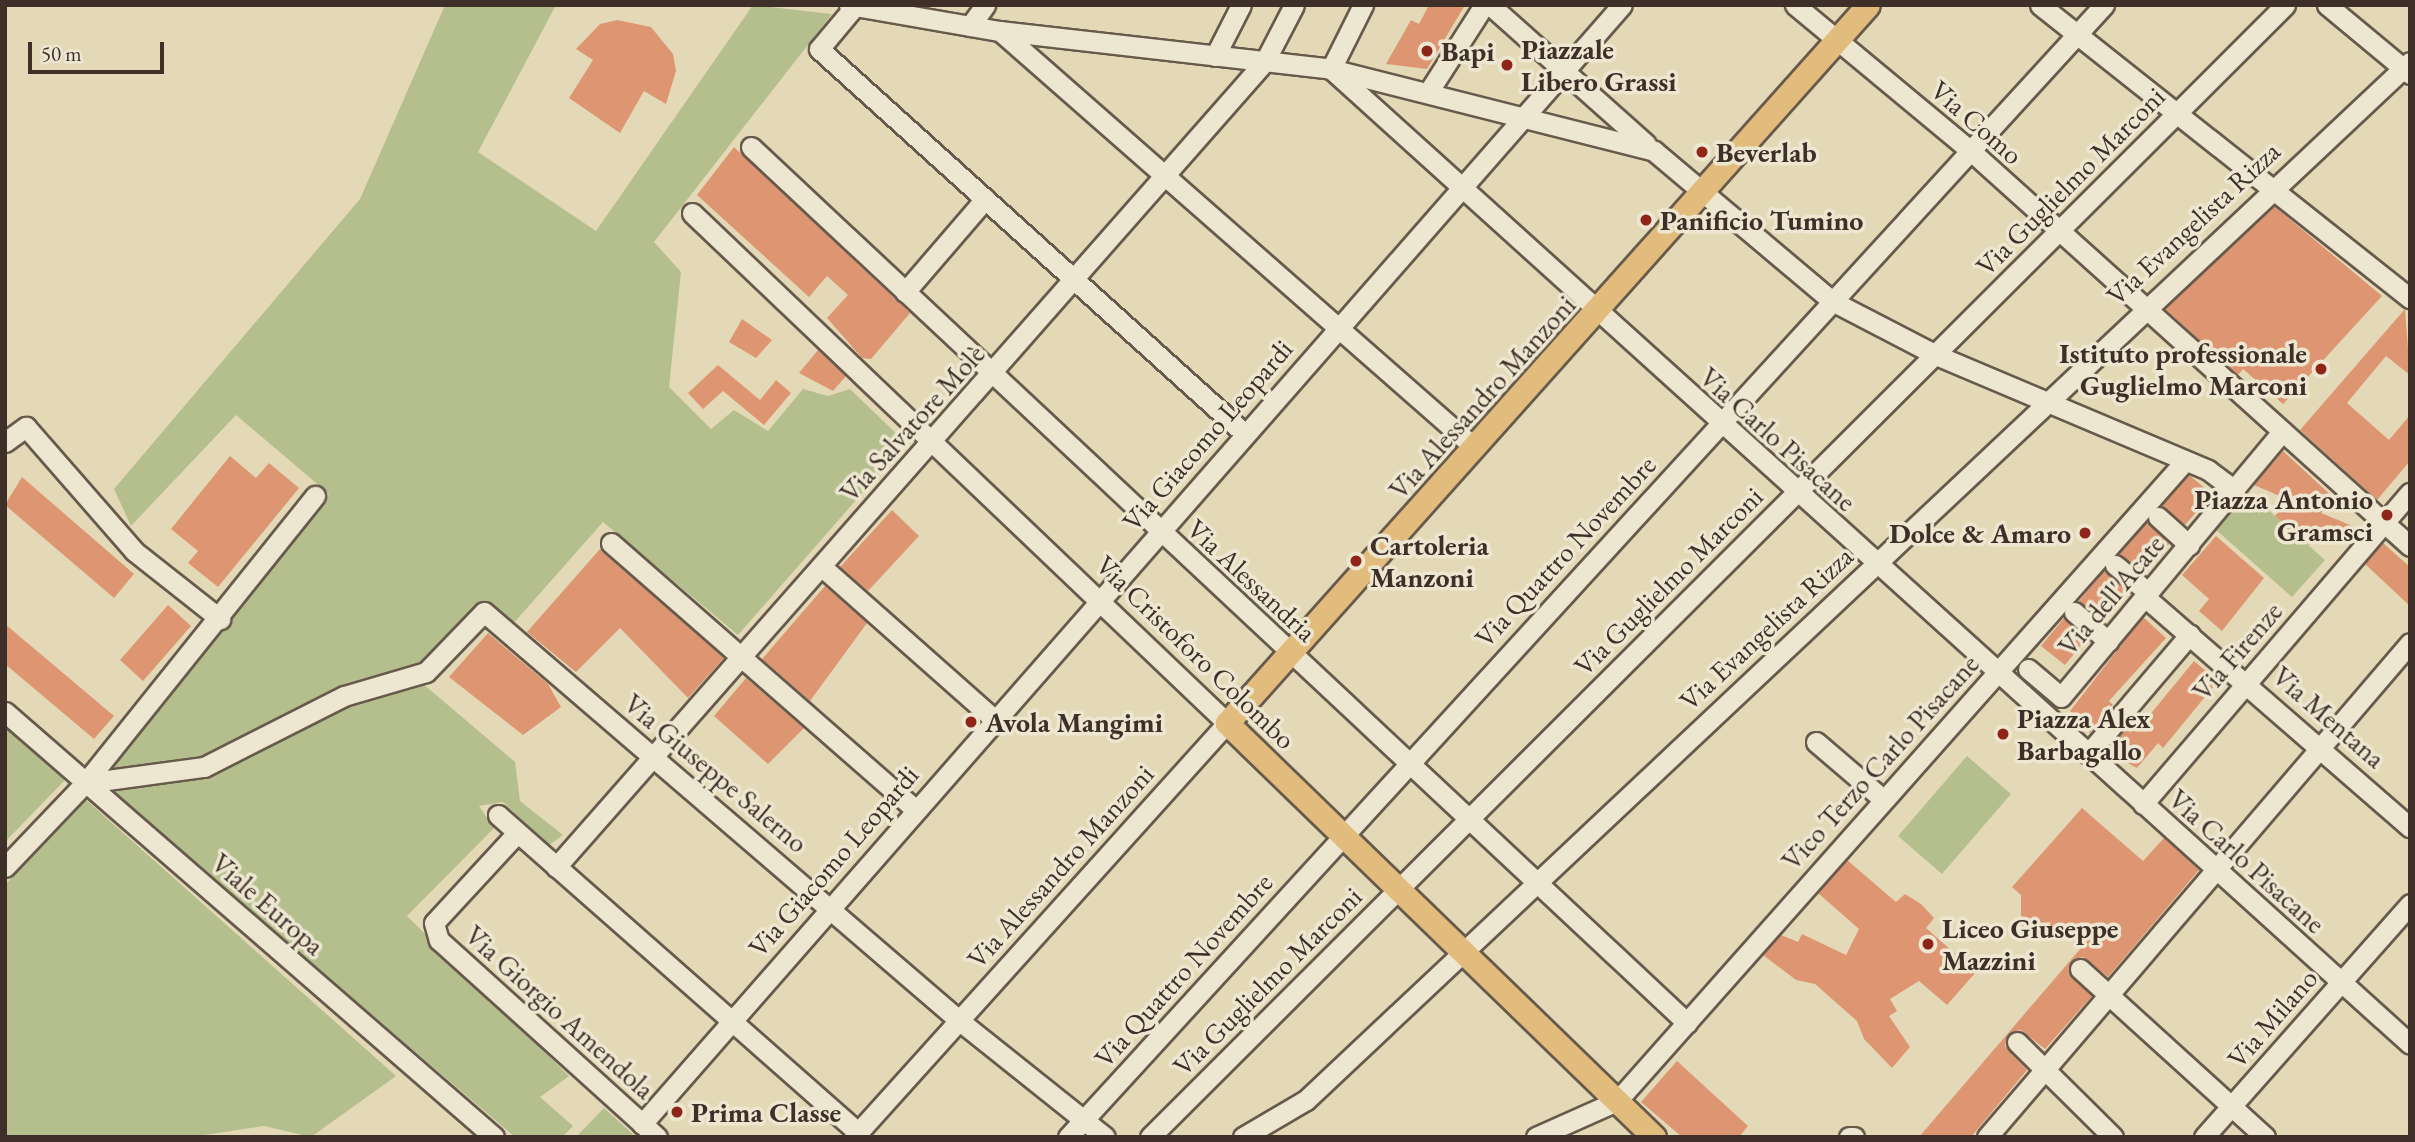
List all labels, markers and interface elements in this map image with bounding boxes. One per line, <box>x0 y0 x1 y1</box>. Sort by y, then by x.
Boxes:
scale bar <box>32 28 168 72</box>
place label: Piazzale Libero Grassi <box>1521 32 1677 98</box>
place label: Bapi <box>1441 34 1494 68</box>
text: 50 m <box>41 40 82 67</box>
marker: Bapi <box>1419 43 1435 59</box>
marker: Piazzale Libero Grassi <box>1499 57 1515 73</box>
street label: Via Como <box>1924 73 2030 171</box>
street label: Via Guglielmo Marconi <box>1969 80 2171 282</box>
street label: Via Evangelista Rizza <box>2099 134 2287 312</box>
place label: Beverlab <box>1716 135 1817 169</box>
marker: Beverlab <box>1694 144 1710 160</box>
place label: Panificio Tumino <box>1660 203 1863 237</box>
marker: Panificio Tumino <box>1638 212 1654 228</box>
street label: Via Alessandro Manzoni <box>1382 288 1582 506</box>
street label: Via Giacomo Leopardi <box>1115 332 1299 538</box>
place label: Istituto professionale Guglielmo Marconi <box>2059 336 2307 402</box>
street label: Via Salvatore Molè <box>833 337 991 509</box>
street label: Via Carlo Pisacane <box>1693 360 1863 518</box>
marker: Istituto professionale Guglielmo Marconi <box>2313 361 2329 377</box>
street label: Via Quattro Novembre <box>1467 448 1663 654</box>
street label: Via Guglielmo Marconi <box>1567 480 1769 682</box>
place label: Piazza Antonio Gramsci <box>2194 482 2373 548</box>
marker: Piazza Antonio Gramsci <box>2379 507 2395 523</box>
street label: Via Alessandria <box>1180 512 1324 648</box>
place label: Dolce & Amaro <box>1889 516 2071 550</box>
marker: Dolce & Amaro <box>2077 525 2093 541</box>
place label: Cartoleria Manzoni <box>1370 528 1489 594</box>
street label: Via dell'Acate <box>2051 528 2171 662</box>
street label: Via Evangelista Rizza <box>1672 539 1860 717</box>
street label: Via Cristoforo Colombo <box>1089 548 1303 756</box>
marker: Cartoleria Manzoni <box>1348 553 1364 569</box>
street label: Via Firenze <box>2185 595 2289 707</box>
street label: Vico Terzo Carlo Pisacane <box>1774 647 1986 877</box>
street label: Via Mentana <box>2266 659 2392 775</box>
street label: Via Giuseppe Salerno <box>617 686 815 860</box>
place label: Piazza Alex Barbagallo <box>2017 701 2150 767</box>
place label: Avola Mangimi <box>985 705 1163 739</box>
marker: Avola Mangimi <box>963 714 979 730</box>
marker: Piazza Alex Barbagallo <box>1995 726 2011 742</box>
street label: Via Alessandro Manzoni <box>960 757 1160 975</box>
street label: Via Giacomo Leopardi <box>741 758 925 964</box>
street label: Via Carlo Pisacane <box>2162 782 2332 940</box>
street label: Viale Europa <box>205 846 331 962</box>
street label: Via Quattro Novembre <box>1087 866 1279 1074</box>
street label: Via Guglielmo Marconi <box>1166 880 1368 1082</box>
place label: Liceo Giuseppe Mazzini <box>1942 911 2119 977</box>
street label: Via Giorgio Amendola <box>458 918 662 1106</box>
marker: Liceo Giuseppe Mazzini <box>1920 936 1936 952</box>
street label: Via Milano <box>2220 962 2324 1074</box>
place label: Prima Classe <box>691 1095 841 1129</box>
marker: Prima Classe <box>669 1104 685 1120</box>

